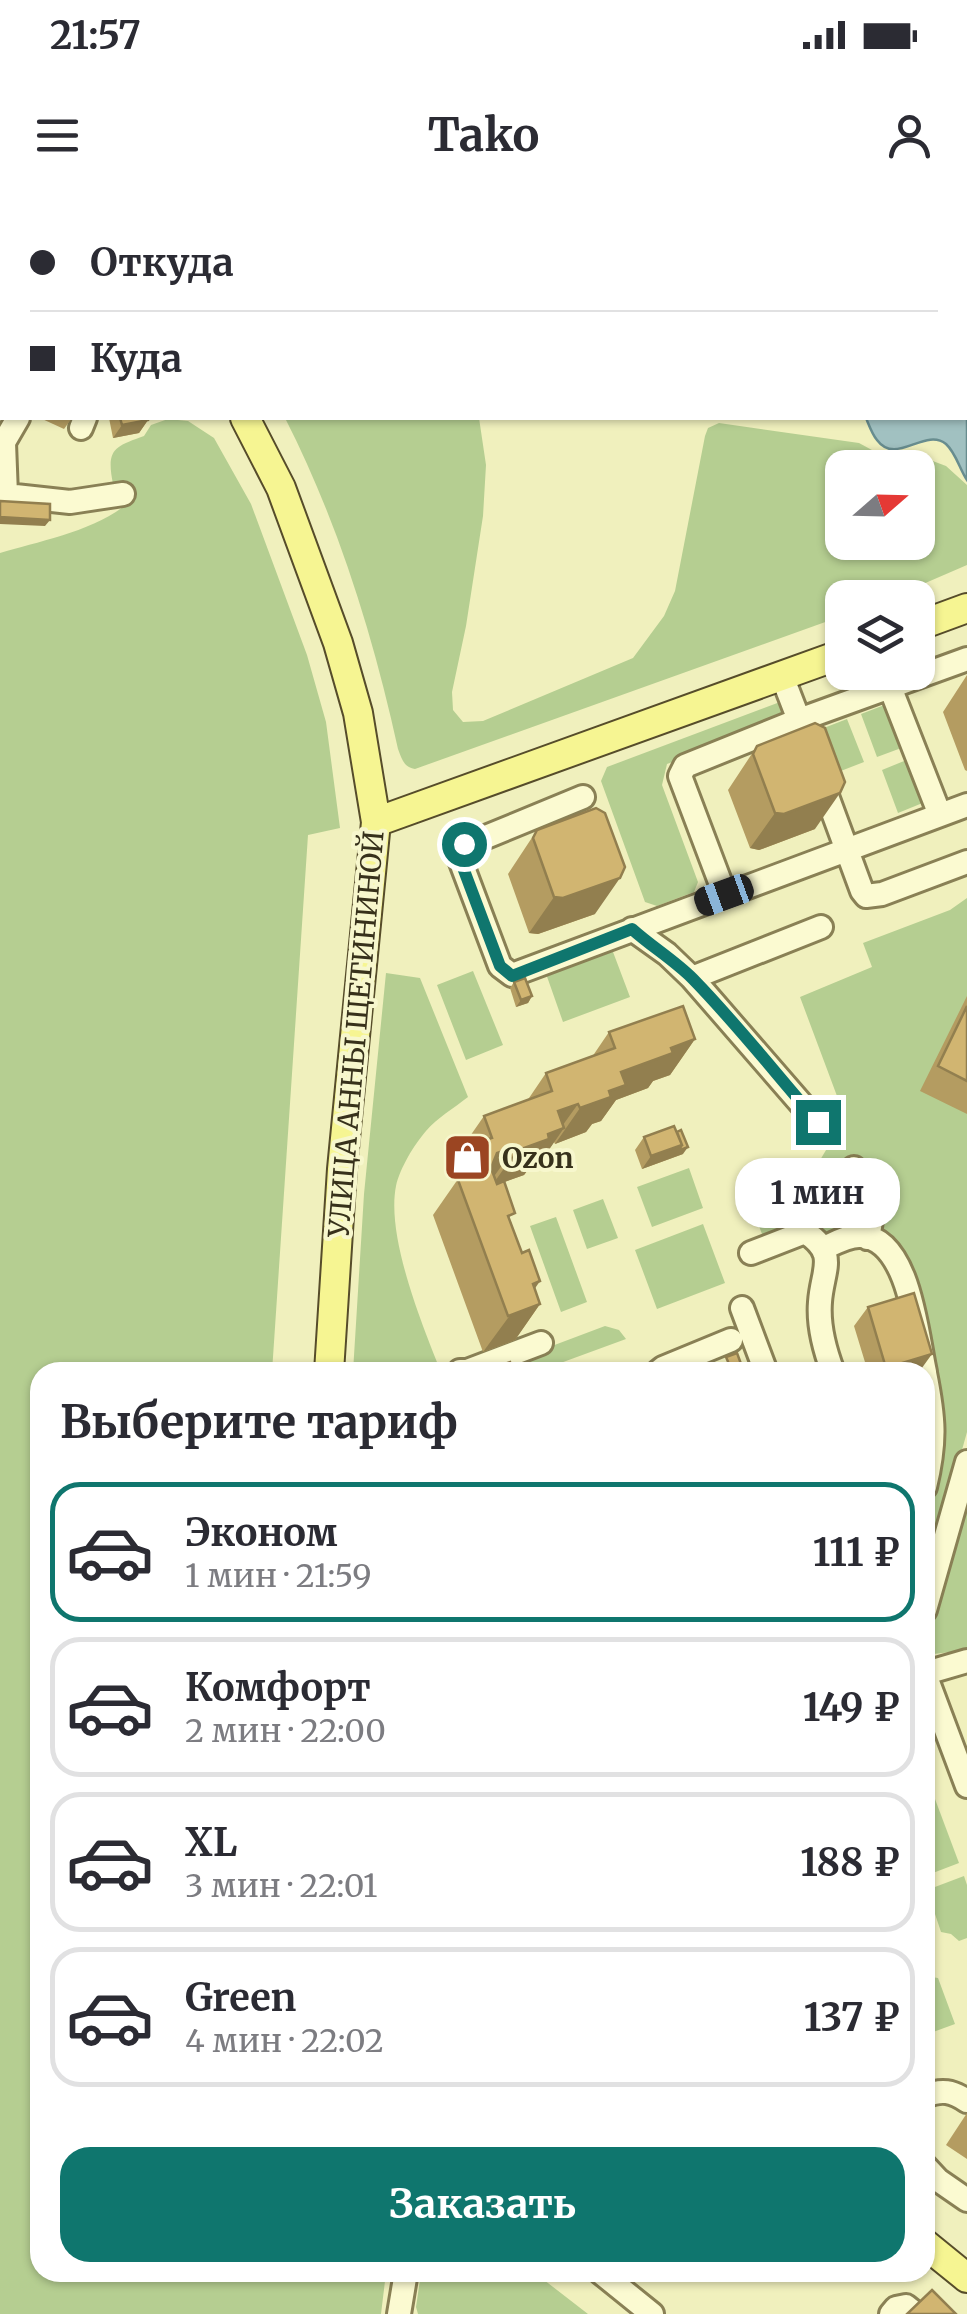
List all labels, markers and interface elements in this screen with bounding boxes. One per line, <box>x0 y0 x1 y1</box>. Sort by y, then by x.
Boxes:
text: 21:57 <box>50 12 141 59</box>
text: Tako <box>428 107 539 163</box>
icon: menu <box>30 108 85 163</box>
icon: person <box>882 108 937 163</box>
text: Откуда <box>90 239 234 286</box>
text: Куда <box>90 335 182 382</box>
north arrow <box>825 450 935 560</box>
map controls <box>825 450 935 690</box>
button: layers <box>825 580 935 690</box>
route start <box>442 822 487 867</box>
street label: УЛИЦА АННЫ ЩЕТИНИНОЙ <box>320 829 392 1240</box>
car <box>691 871 757 919</box>
route end <box>796 1100 841 1145</box>
shop icon: Ozon <box>441 1132 493 1184</box>
place label: Ozon <box>502 1140 573 1176</box>
callout: 1 мин <box>736 1157 900 1227</box>
text: 1 мин <box>770 1173 865 1213</box>
text: Выберите тариф <box>60 1394 457 1450</box>
icon: car <box>65 1507 155 1597</box>
text: Эконом <box>185 1509 338 1556</box>
text: 111 ₽ <box>813 1529 900 1576</box>
text: 1 мин · 21:59 <box>185 1556 372 1596</box>
icon: car <box>65 1662 155 1752</box>
text: Комфорт <box>185 1664 371 1711</box>
text: 149 ₽ <box>803 1684 900 1731</box>
text: 2 мин · 22:00 <box>185 1711 386 1751</box>
icon: car <box>65 1817 155 1907</box>
text: XL <box>185 1819 237 1866</box>
text: 188 ₽ <box>800 1839 900 1886</box>
text: 3 мин · 22:01 <box>185 1866 378 1906</box>
icon: car <box>65 1972 155 2062</box>
text: Green <box>185 1974 296 2021</box>
text: 137 ₽ <box>804 1994 900 2041</box>
text: 4 мин · 22:02 <box>185 2021 384 2061</box>
button: Заказать <box>60 2147 905 2262</box>

